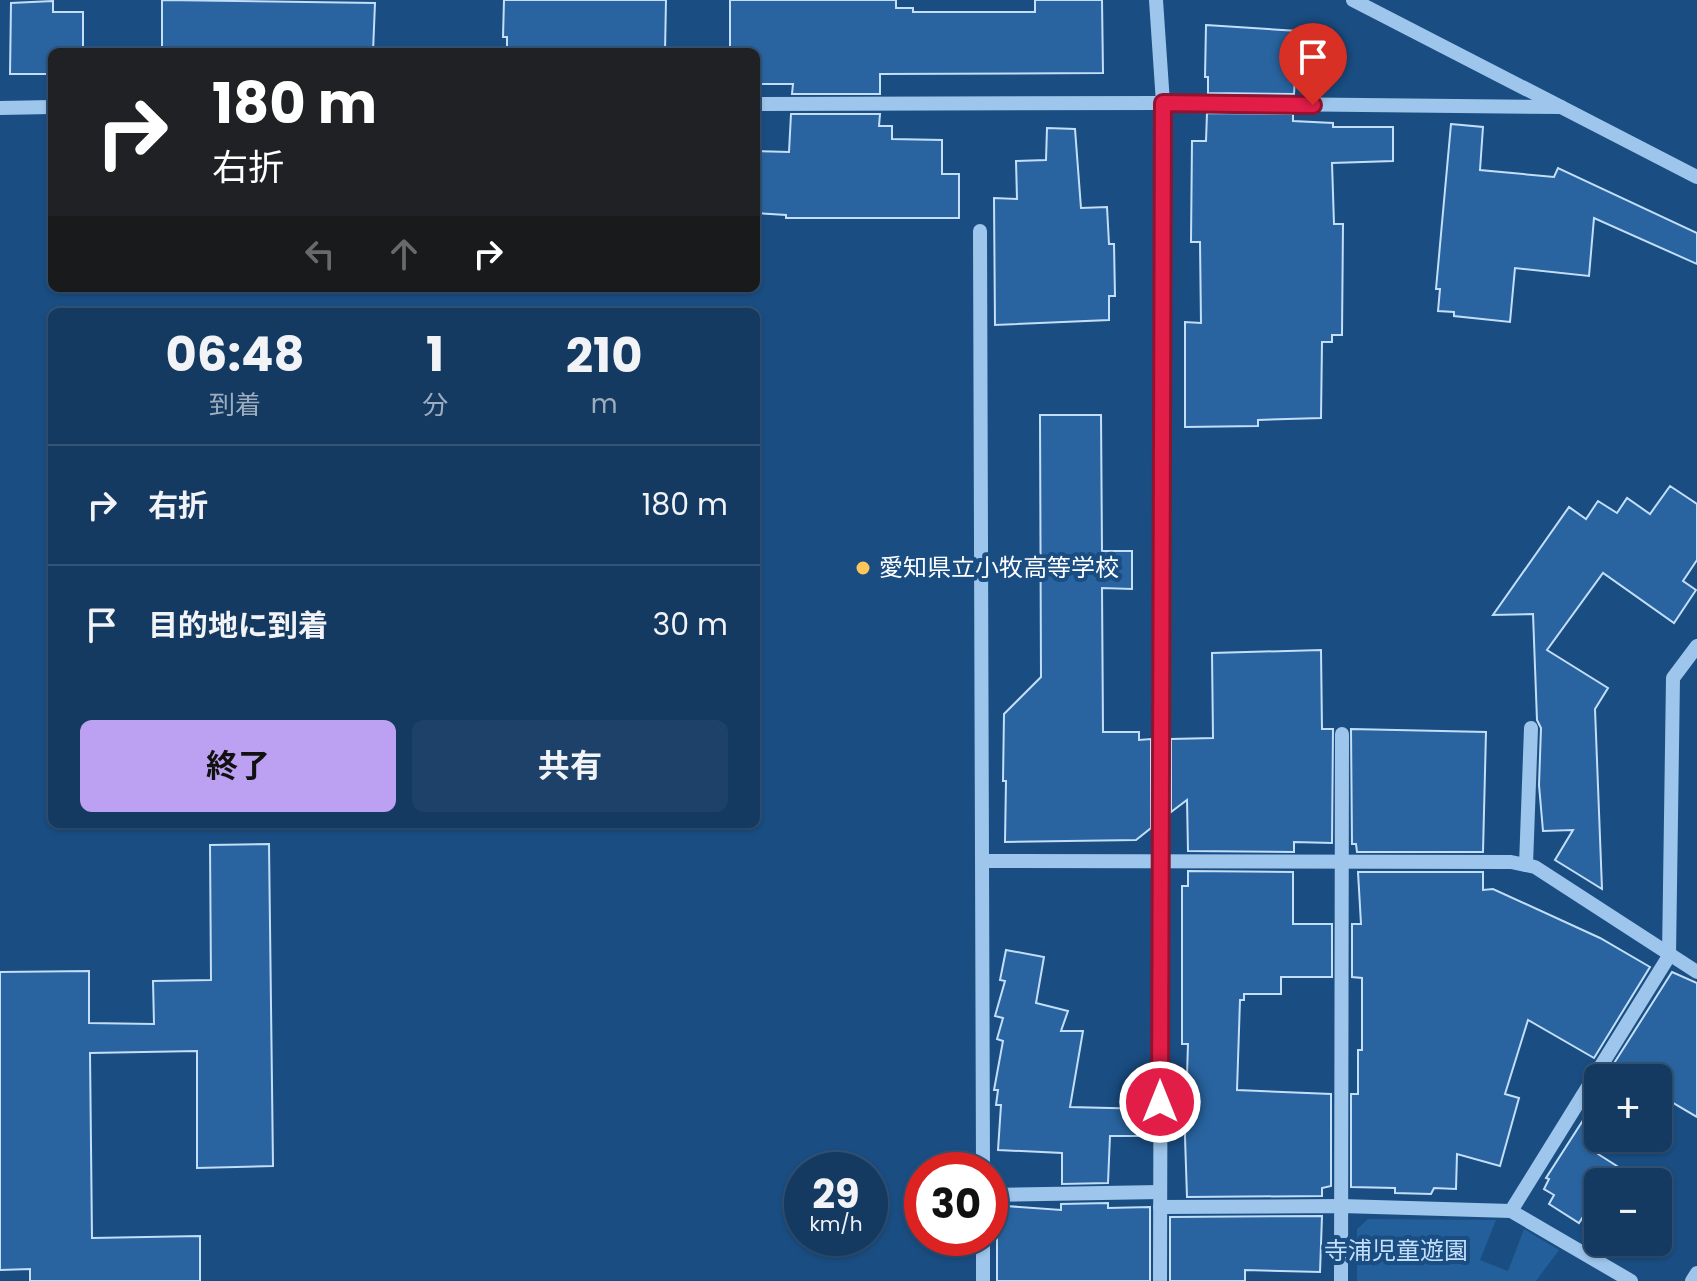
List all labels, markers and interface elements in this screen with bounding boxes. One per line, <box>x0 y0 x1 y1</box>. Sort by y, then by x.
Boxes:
pin <box>1279 23 1347 105</box>
icon: arrive <box>1291 35 1335 79</box>
text: 180 m <box>212 64 377 143</box>
icon: right <box>80 80 184 184</box>
text: 右折 <box>212 142 284 193</box>
icon: left <box>298 232 342 276</box>
icon: ahead <box>382 232 426 276</box>
icon: right <box>466 232 510 276</box>
text: 06:48 <box>166 321 305 388</box>
text: 1 <box>426 321 444 388</box>
text: 210 <box>566 322 642 389</box>
text: m <box>591 386 617 422</box>
text: 到着 <box>209 387 261 423</box>
text: 分 <box>422 387 448 423</box>
icon: right <box>80 483 124 527</box>
text: 180 m <box>642 483 728 526</box>
text: 右折 <box>148 484 208 527</box>
place label: 愛知県立小牧高等学校 <box>879 551 1119 584</box>
marker: 愛知県立小牧高等学校 <box>854 559 872 577</box>
icon: arrive <box>80 603 124 647</box>
text: 30 m <box>653 603 728 646</box>
text: 目的地に到着 <box>148 604 328 647</box>
button: 終了 <box>80 720 396 812</box>
button: 共有 <box>412 720 728 812</box>
position arrow <box>1118 1060 1202 1144</box>
map controls <box>1584 1064 1672 1256</box>
button: + <box>1584 1064 1672 1152</box>
speed limit sign: 30 <box>904 1152 1008 1256</box>
text: 29 <box>812 1166 860 1222</box>
button: − <box>1584 1168 1672 1256</box>
text: km/h <box>809 1210 863 1238</box>
park label: 寺浦児童遊園 <box>1324 1234 1468 1267</box>

